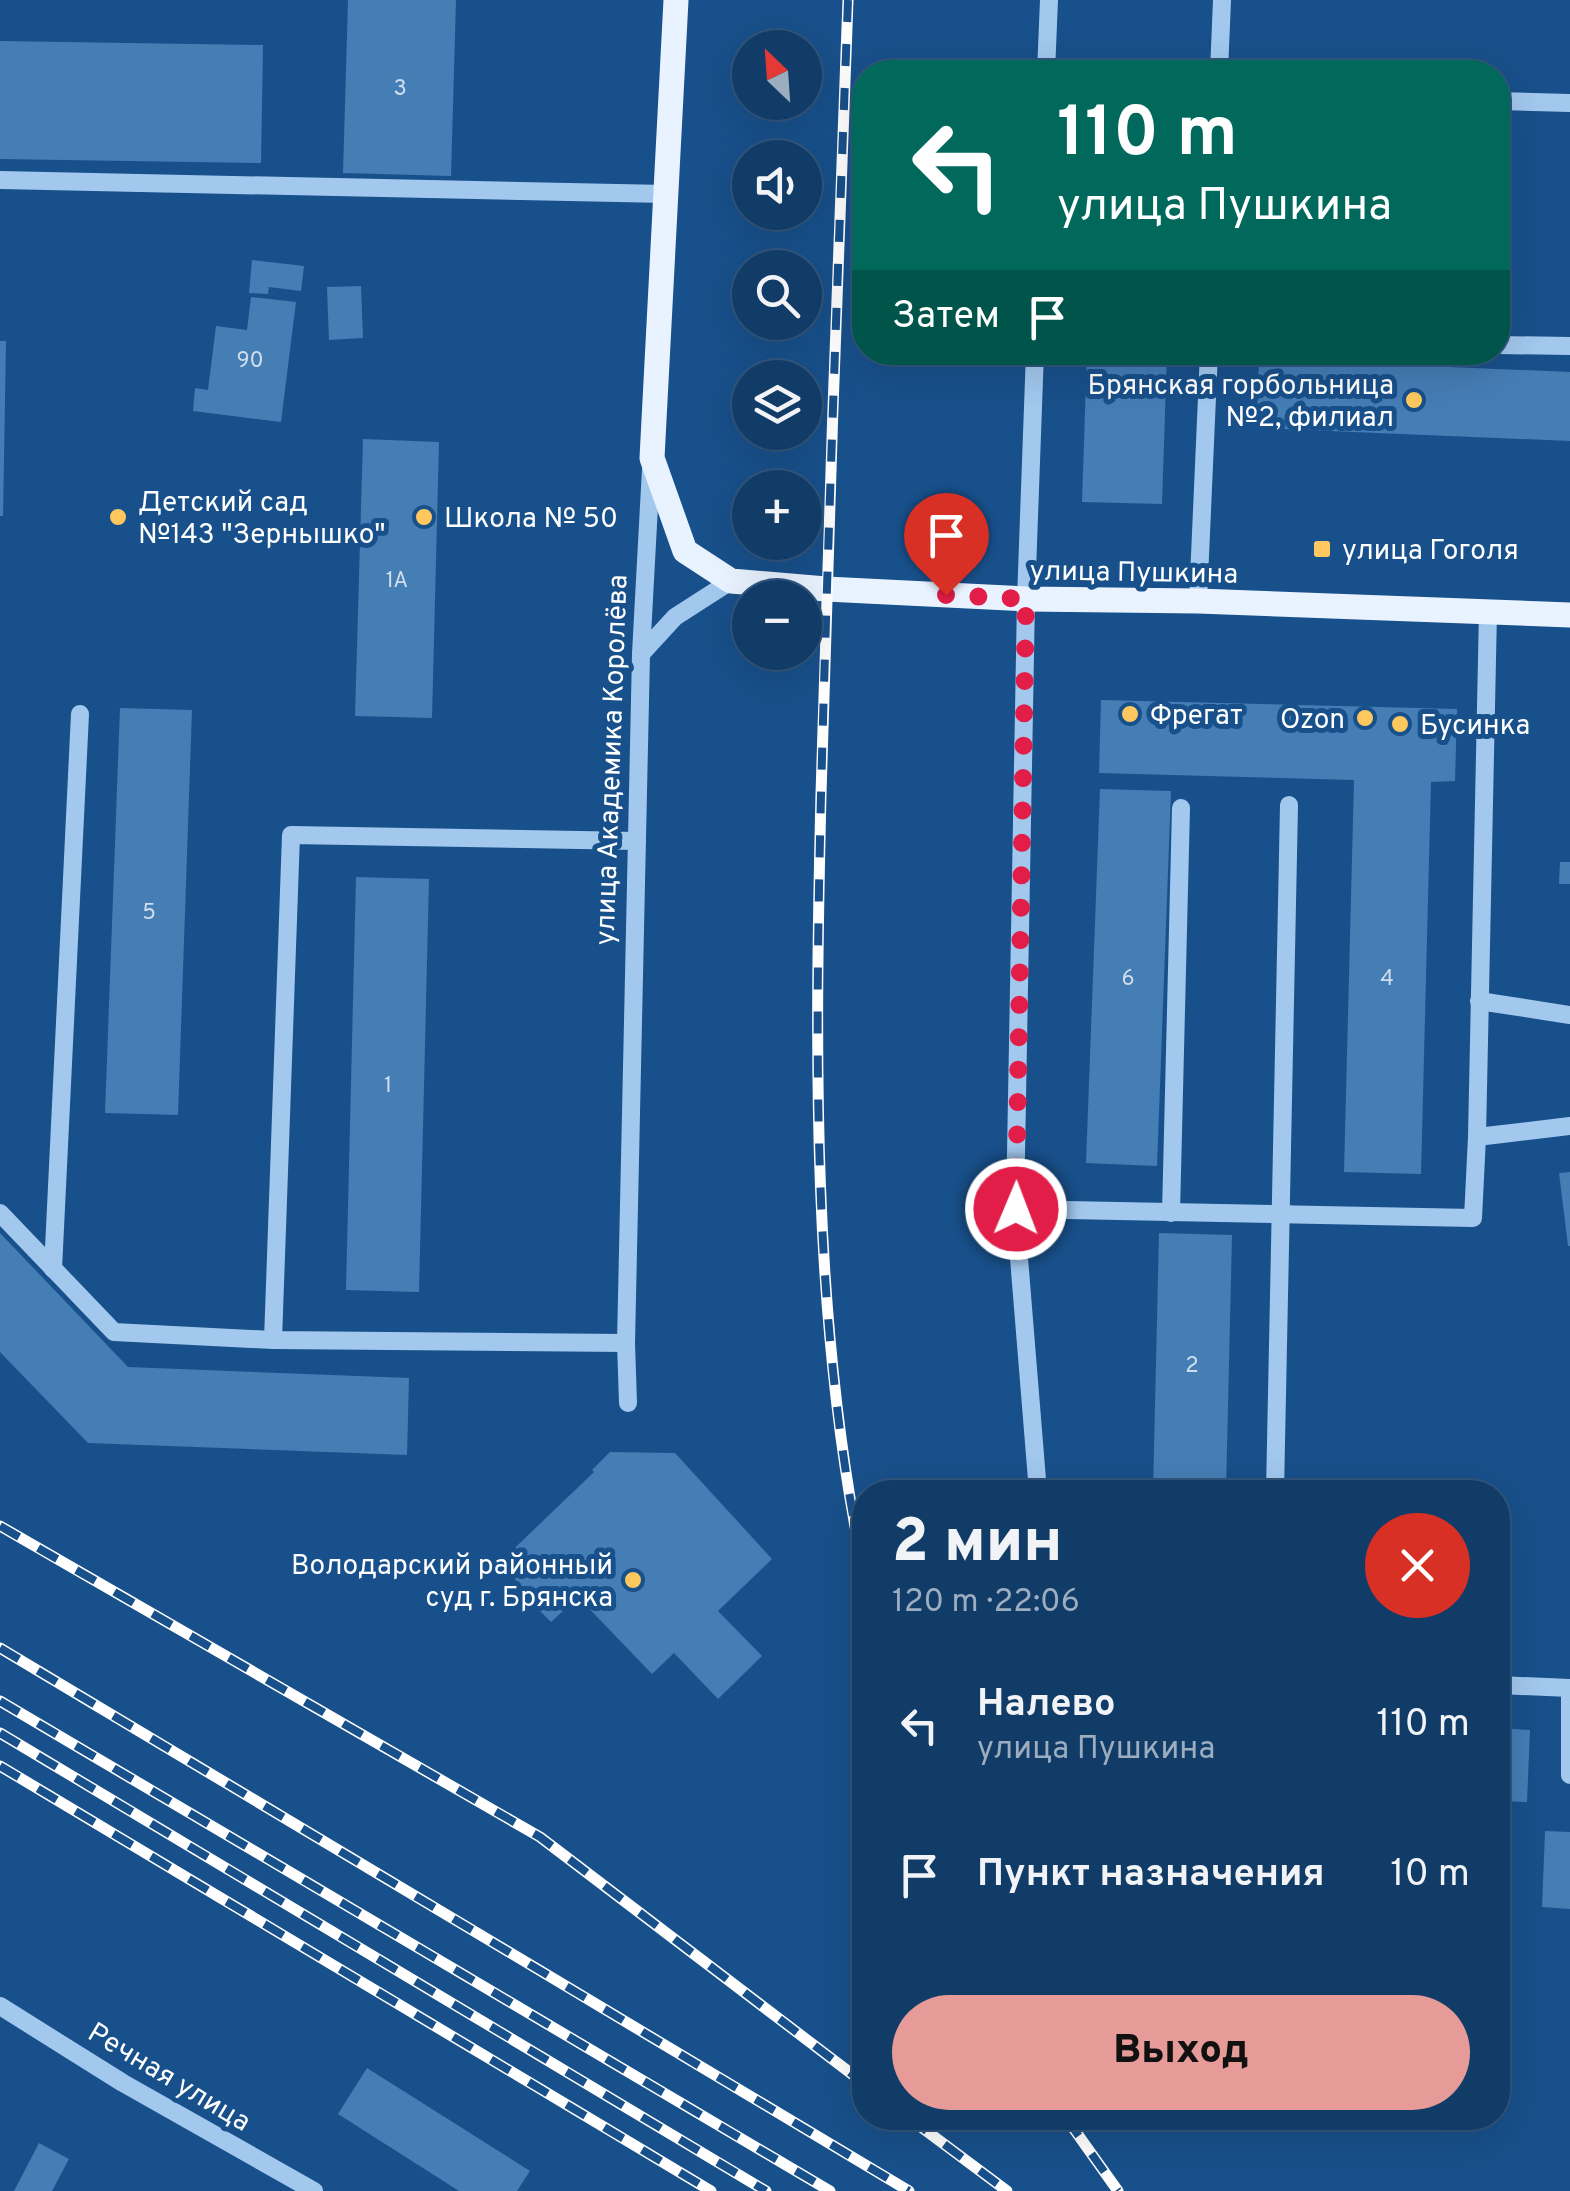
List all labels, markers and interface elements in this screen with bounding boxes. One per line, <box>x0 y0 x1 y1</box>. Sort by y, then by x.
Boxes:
north arrow <box>732 30 822 120</box>
map controls <box>732 30 822 670</box>
house number: 3 <box>393 76 407 103</box>
text: 110 m <box>1057 92 1238 181</box>
icon: left <box>892 100 1022 230</box>
button: sound <box>732 140 822 230</box>
text: улица Пушкина <box>1057 179 1392 236</box>
button: search <box>732 250 822 340</box>
icon: arrive <box>1020 290 1075 345</box>
text: Затем <box>892 293 1000 342</box>
house number: 90 <box>236 348 264 375</box>
button: layers <box>732 360 822 450</box>
place label: Брянская горбольница №2, филиал <box>1088 369 1394 437</box>
marker: Брянская горбольница №2, филиал <box>1403 389 1425 411</box>
button: + <box>732 470 822 560</box>
place label: Детский сад №143 "Зернышко" <box>138 486 386 554</box>
pin <box>904 493 989 596</box>
place label: Школа № 50 <box>444 502 618 538</box>
marker: Детский сад №143 "Зернышко" <box>107 506 129 528</box>
marker: Школа № 50 <box>413 506 435 528</box>
icon: arrive <box>919 508 974 563</box>
place label: улица Гоголя <box>1342 534 1519 570</box>
marker: улица Гоголя <box>1311 538 1333 560</box>
street label: улица Пушкина <box>1029 554 1238 594</box>
house number: 1А <box>386 568 408 595</box>
street label: улица Академика Королёва <box>589 574 637 946</box>
button: − <box>732 580 822 670</box>
place label: Фрегат <box>1150 699 1243 735</box>
marker: Фрегат <box>1119 703 1141 725</box>
place label: Ozon <box>1280 703 1345 739</box>
marker: Ozon <box>1354 707 1376 729</box>
place label: Бусинка <box>1420 709 1530 745</box>
marker: Бусинка <box>1389 713 1411 735</box>
house number: 5 <box>142 900 156 927</box>
house number: 6 <box>1121 966 1135 993</box>
house number: 4 <box>1380 966 1394 993</box>
house number: 1 <box>384 1073 392 1100</box>
position arrow <box>964 1157 1068 1261</box>
house number: 2 <box>1185 1353 1199 1380</box>
text: 2 мин <box>892 1507 1063 1583</box>
button: close <box>1365 1513 1470 1618</box>
place label: Володарский районный суд г. Брянска <box>291 1549 613 1617</box>
marker: Володарский районный суд г. Брянска <box>622 1569 644 1591</box>
text: 120 m · 22:06 <box>892 1583 1080 1623</box>
text: Налево <box>977 1681 1116 1730</box>
icon: left <box>892 1698 947 1753</box>
text: 110 m <box>1376 1701 1470 1750</box>
text: улица Пушкина <box>977 1730 1215 1770</box>
icon: arrive <box>892 1848 947 1903</box>
text: Пункт назначения <box>977 1851 1325 1900</box>
text: 10 m <box>1390 1851 1470 1900</box>
button: Выход <box>892 1995 1470 2110</box>
street label: Речная улица <box>80 2016 256 2141</box>

